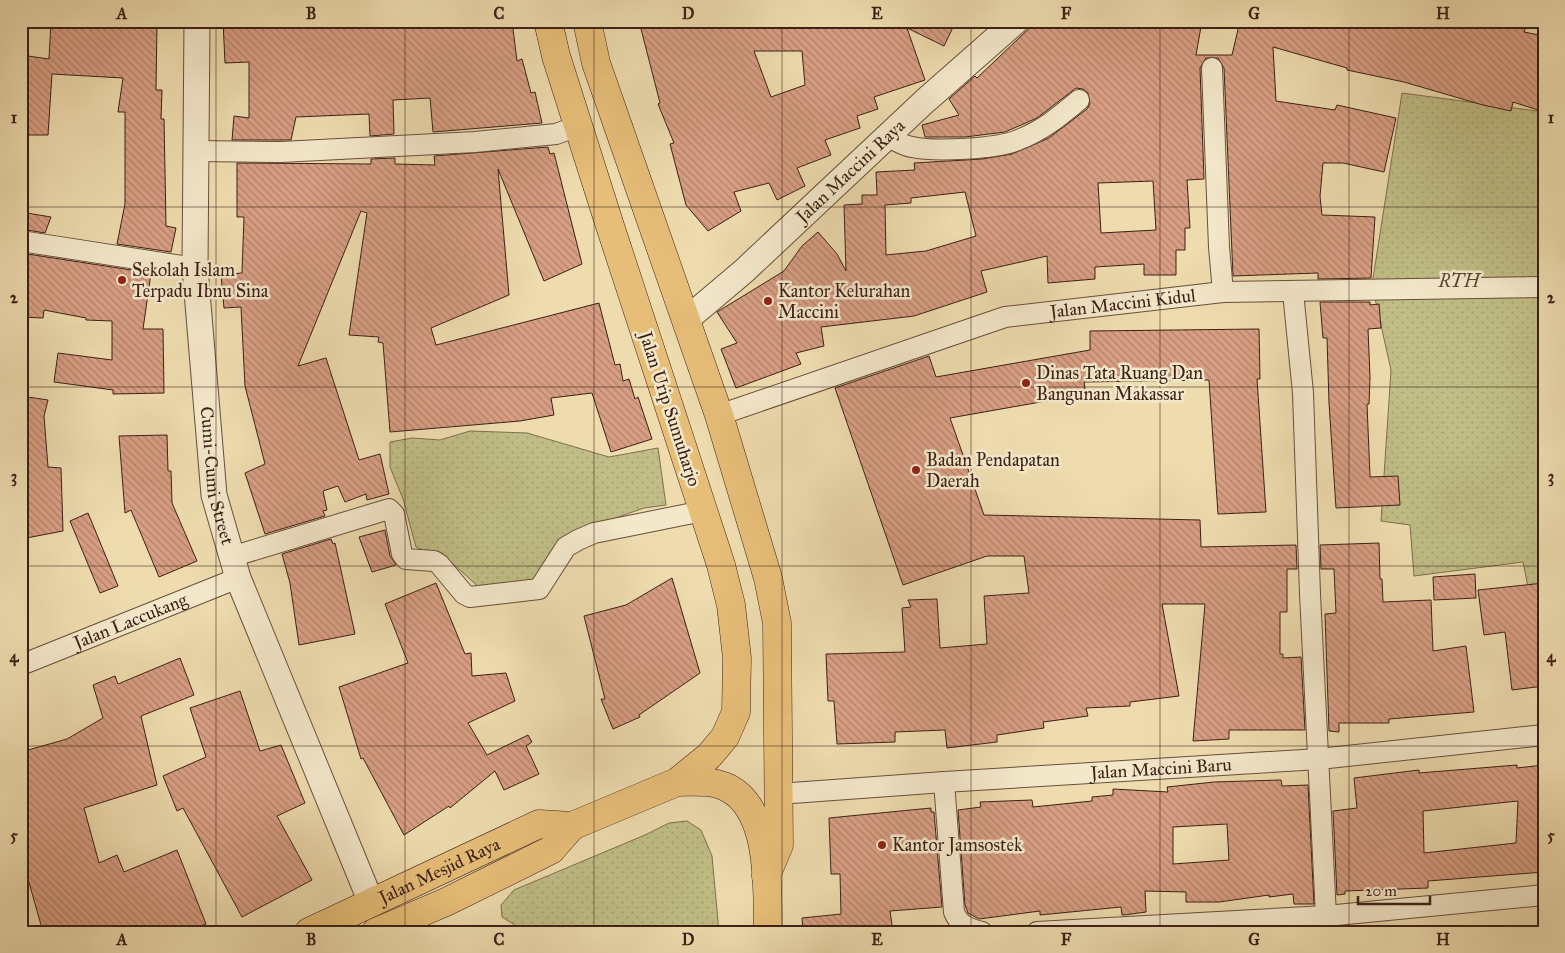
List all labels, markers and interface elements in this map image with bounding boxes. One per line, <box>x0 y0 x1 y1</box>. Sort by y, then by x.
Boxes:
text: A <box>116 4 128 23</box>
text: B <box>306 4 316 23</box>
text: C <box>494 4 505 23</box>
text: D <box>682 4 695 23</box>
text: E <box>871 4 883 23</box>
text: F <box>1061 4 1072 23</box>
text: G <box>1248 4 1260 23</box>
text: H <box>1436 4 1450 23</box>
text: 1 <box>11 108 18 127</box>
text: 1 <box>1548 108 1555 127</box>
street label: Jalan Maccini Raya <box>790 114 910 230</box>
place label: Sekolah Islam Terpadu Ibnu Sina <box>132 259 269 302</box>
park label: RTH <box>1438 270 1482 292</box>
marker: Sekolah Islam Terpadu Ibnu Sina <box>116 274 128 286</box>
place label: Kantor Kelurahan Maccini <box>778 280 911 323</box>
street label: Jalan Maccini Kidul <box>1047 284 1197 324</box>
text: 2 <box>10 288 19 307</box>
text: 2 <box>1547 288 1556 307</box>
marker: Kantor Kelurahan Maccini <box>762 295 774 307</box>
street label: Jalan Urip Sumuharjo <box>633 327 705 489</box>
place label: Dinas Tata Ruang Dan Bangunan Makassar <box>1036 362 1203 406</box>
marker: Dinas Tata Ruang Dan Bangunan Makassar <box>1020 377 1032 389</box>
street label: Cumi-Cumi Street <box>196 406 239 548</box>
place label: Badan Pendapatan Daerah <box>926 449 1060 492</box>
marker: Badan Pendapatan Daerah <box>910 464 922 476</box>
text: 3 <box>11 467 17 487</box>
text: 3 <box>1548 467 1554 487</box>
street label: Jalan Laccukang <box>69 588 191 655</box>
text: 4 <box>10 647 20 667</box>
text: 4 <box>1547 647 1557 667</box>
street label: Jalan Maccini Baru <box>1088 753 1233 785</box>
text: 5 <box>10 826 18 845</box>
text: 5 <box>1547 826 1555 845</box>
street label: Jalan Mesjid Raya <box>373 833 504 910</box>
place label: Kantor Jamsostek <box>892 834 1023 857</box>
marker: Kantor Jamsostek <box>876 839 888 851</box>
scale bar <box>1358 873 1430 905</box>
text: 20 m <box>1365 882 1397 900</box>
text: A <box>116 930 128 949</box>
text: B <box>306 930 316 949</box>
text: C <box>494 930 505 949</box>
text: D <box>682 930 695 949</box>
text: E <box>871 930 883 949</box>
text: F <box>1061 930 1072 949</box>
text: G <box>1248 930 1260 949</box>
text: H <box>1436 930 1450 949</box>

